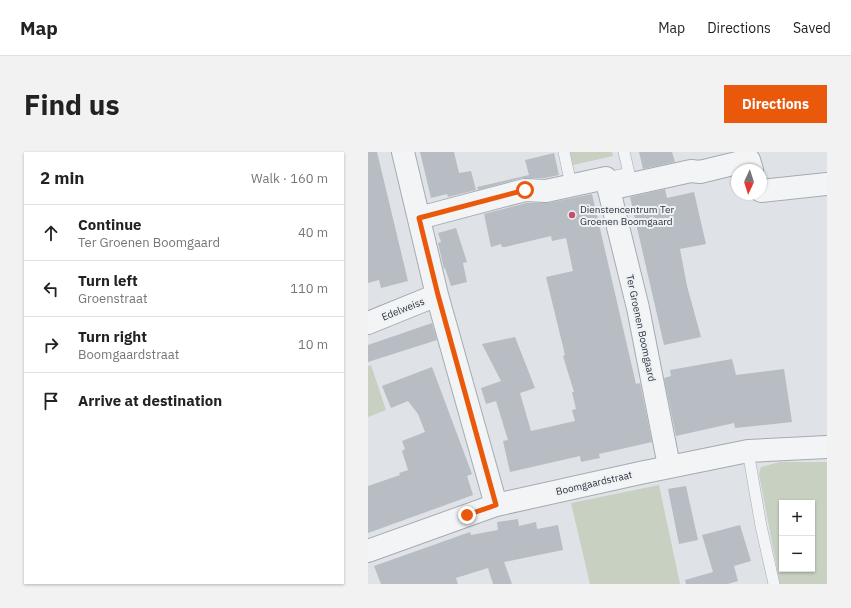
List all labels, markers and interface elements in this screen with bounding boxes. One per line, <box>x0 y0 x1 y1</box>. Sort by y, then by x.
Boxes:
text: Map <box>20 16 58 40</box>
text: Map <box>658 19 685 37</box>
text: Directions <box>707 19 771 37</box>
text: Saved <box>793 19 831 37</box>
button: Directions <box>724 85 827 123</box>
text: Find us <box>24 86 120 123</box>
north arrow <box>731 164 767 200</box>
text: 2 min <box>40 167 84 189</box>
text: Walk · 160 m <box>251 170 328 187</box>
route start <box>516 181 534 199</box>
place label: Dienstencentrum Ter Groenen Boomgaard <box>580 203 674 228</box>
marker: Dienstencentrum Ter Groenen Boomgaard <box>567 210 577 220</box>
text: Continue <box>78 215 142 234</box>
icon: ahead <box>40 222 62 244</box>
text: 40 m <box>298 224 328 241</box>
text: Ter Groenen Boomgaard <box>78 234 220 251</box>
text: Turn left <box>78 271 138 290</box>
street label: Ter Groenen Boomgaard <box>623 273 659 383</box>
icon: left <box>40 278 62 300</box>
text: 110 m <box>290 280 328 297</box>
text: Groenstraat <box>78 290 148 307</box>
street label: Edelweiss <box>380 294 426 323</box>
text: Turn right <box>78 327 147 346</box>
icon: right <box>40 334 62 356</box>
text: 10 m <box>298 336 328 353</box>
text: Boomgaardstraat <box>78 346 179 363</box>
icon: arrive <box>40 390 62 412</box>
text: Arrive at destination <box>78 391 222 410</box>
street label: Boomgaardstraat <box>555 468 634 498</box>
map controls <box>779 500 815 572</box>
button: + <box>779 500 815 536</box>
route end <box>458 506 476 524</box>
button: − <box>779 536 815 572</box>

